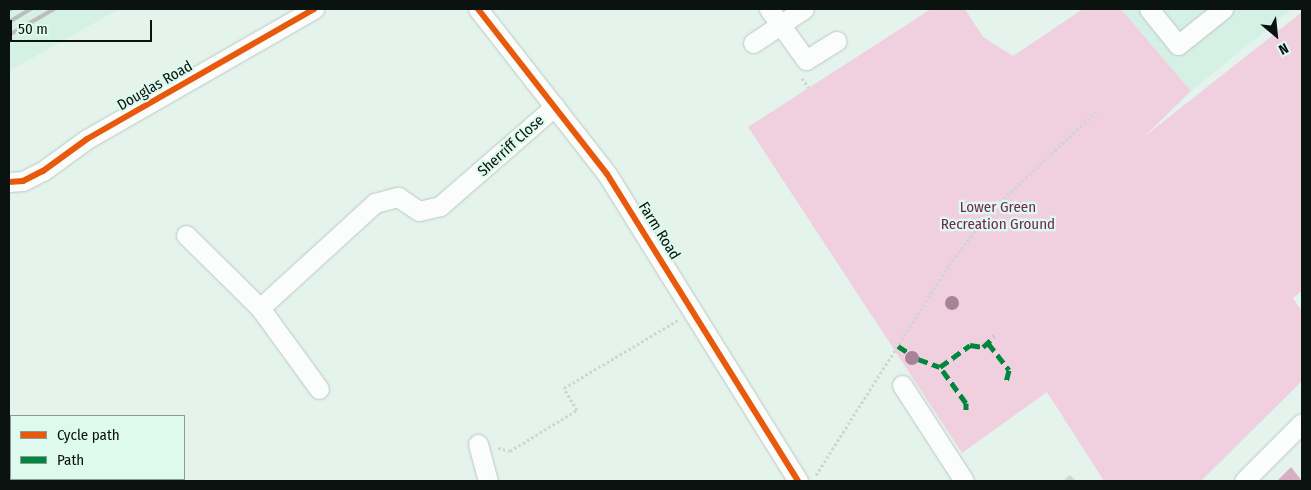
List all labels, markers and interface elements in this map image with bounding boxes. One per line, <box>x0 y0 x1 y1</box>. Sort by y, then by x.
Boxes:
scale bar <box>12 10 155 42</box>
north arrow <box>1251 10 1301 60</box>
text: 50 m <box>18 20 48 38</box>
text: N <box>1276 39 1291 58</box>
street label: Douglas Road <box>114 57 196 115</box>
street label: Sherriff Close <box>474 112 548 180</box>
park label: Lower Green Recreation Ground <box>941 198 1055 233</box>
street label: Farm Road <box>634 199 684 263</box>
legend <box>10 415 185 480</box>
text: Cycle path <box>57 426 120 444</box>
text: Path <box>57 451 84 469</box>

